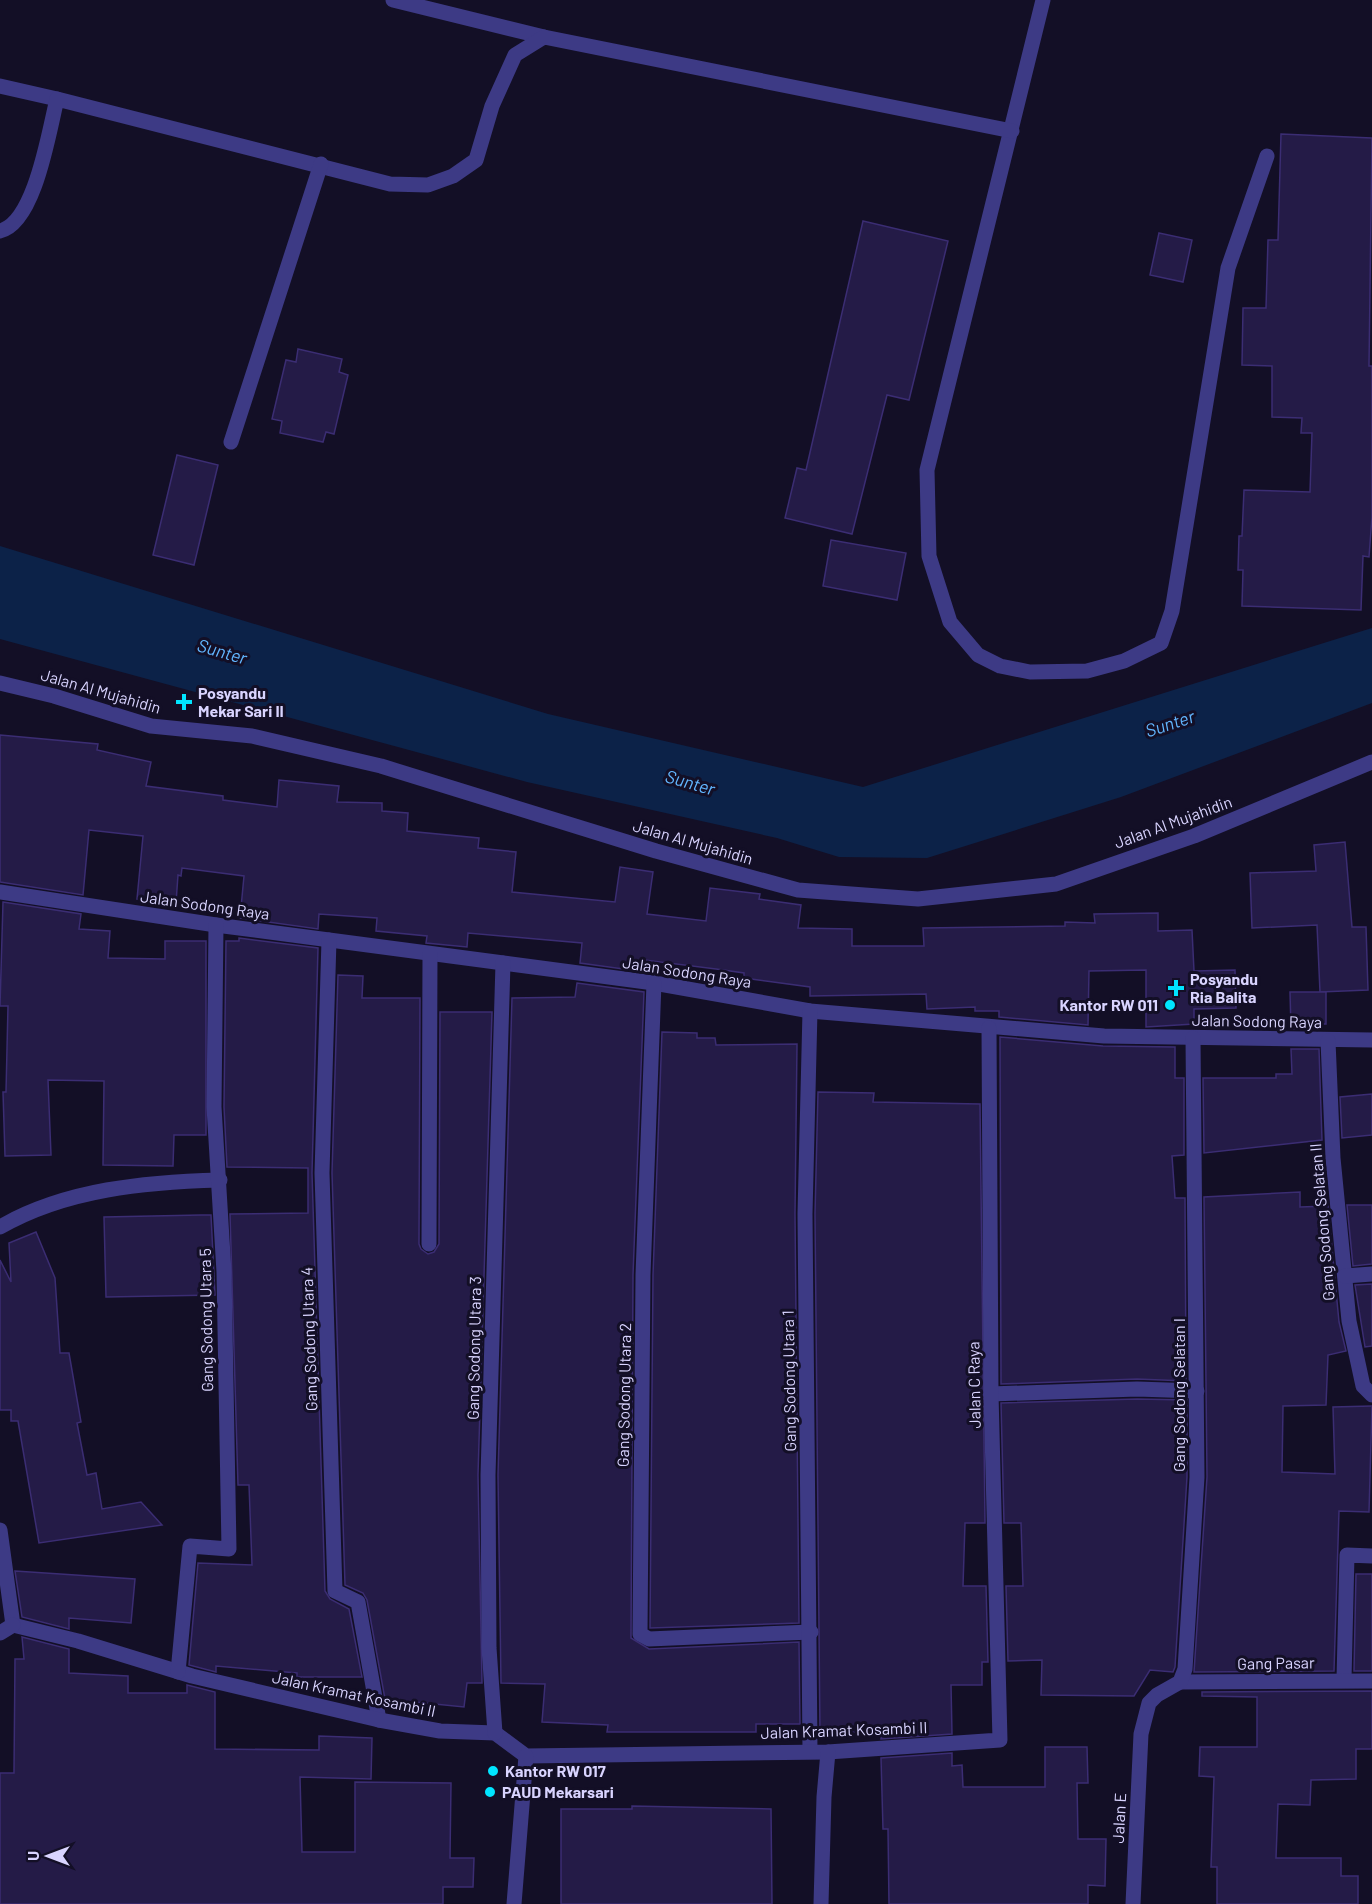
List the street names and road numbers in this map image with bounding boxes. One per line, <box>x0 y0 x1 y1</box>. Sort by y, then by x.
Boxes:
street label: Jalan Al Mujahidin <box>39 664 163 717</box>
street label: Jalan Al Mujahidin <box>1111 791 1234 852</box>
street label: Jalan Al Mujahidin <box>631 815 755 868</box>
street label: Jalan Sodong Raya <box>139 886 271 923</box>
street label: Jalan Sodong Raya <box>621 952 753 991</box>
street label: Jalan Sodong Raya <box>1192 1010 1322 1031</box>
street label: Gang Sodong Selatan II <box>1305 1143 1338 1302</box>
street label: Gang Sodong Utara 5 <box>195 1248 216 1392</box>
street label: Gang Sodong Utara 4 <box>296 1266 321 1412</box>
street label: Gang Sodong Utara 3 <box>463 1276 484 1420</box>
street label: Gang Sodong Utara 1 <box>778 1310 799 1452</box>
street label: Gang Sodong Selatan I <box>1169 1318 1188 1472</box>
street label: Gang Sodong Utara 2 <box>613 1323 634 1467</box>
street label: Jalan C Raya <box>963 1341 984 1429</box>
street label: Gang Pasar <box>1237 1652 1315 1673</box>
street label: Jalan Kramat Kosambi II <box>271 1667 438 1720</box>
street label: Jalan Kramat Kosambi II <box>760 1717 928 1742</box>
street label: Jalan E <box>1108 1792 1129 1844</box>

